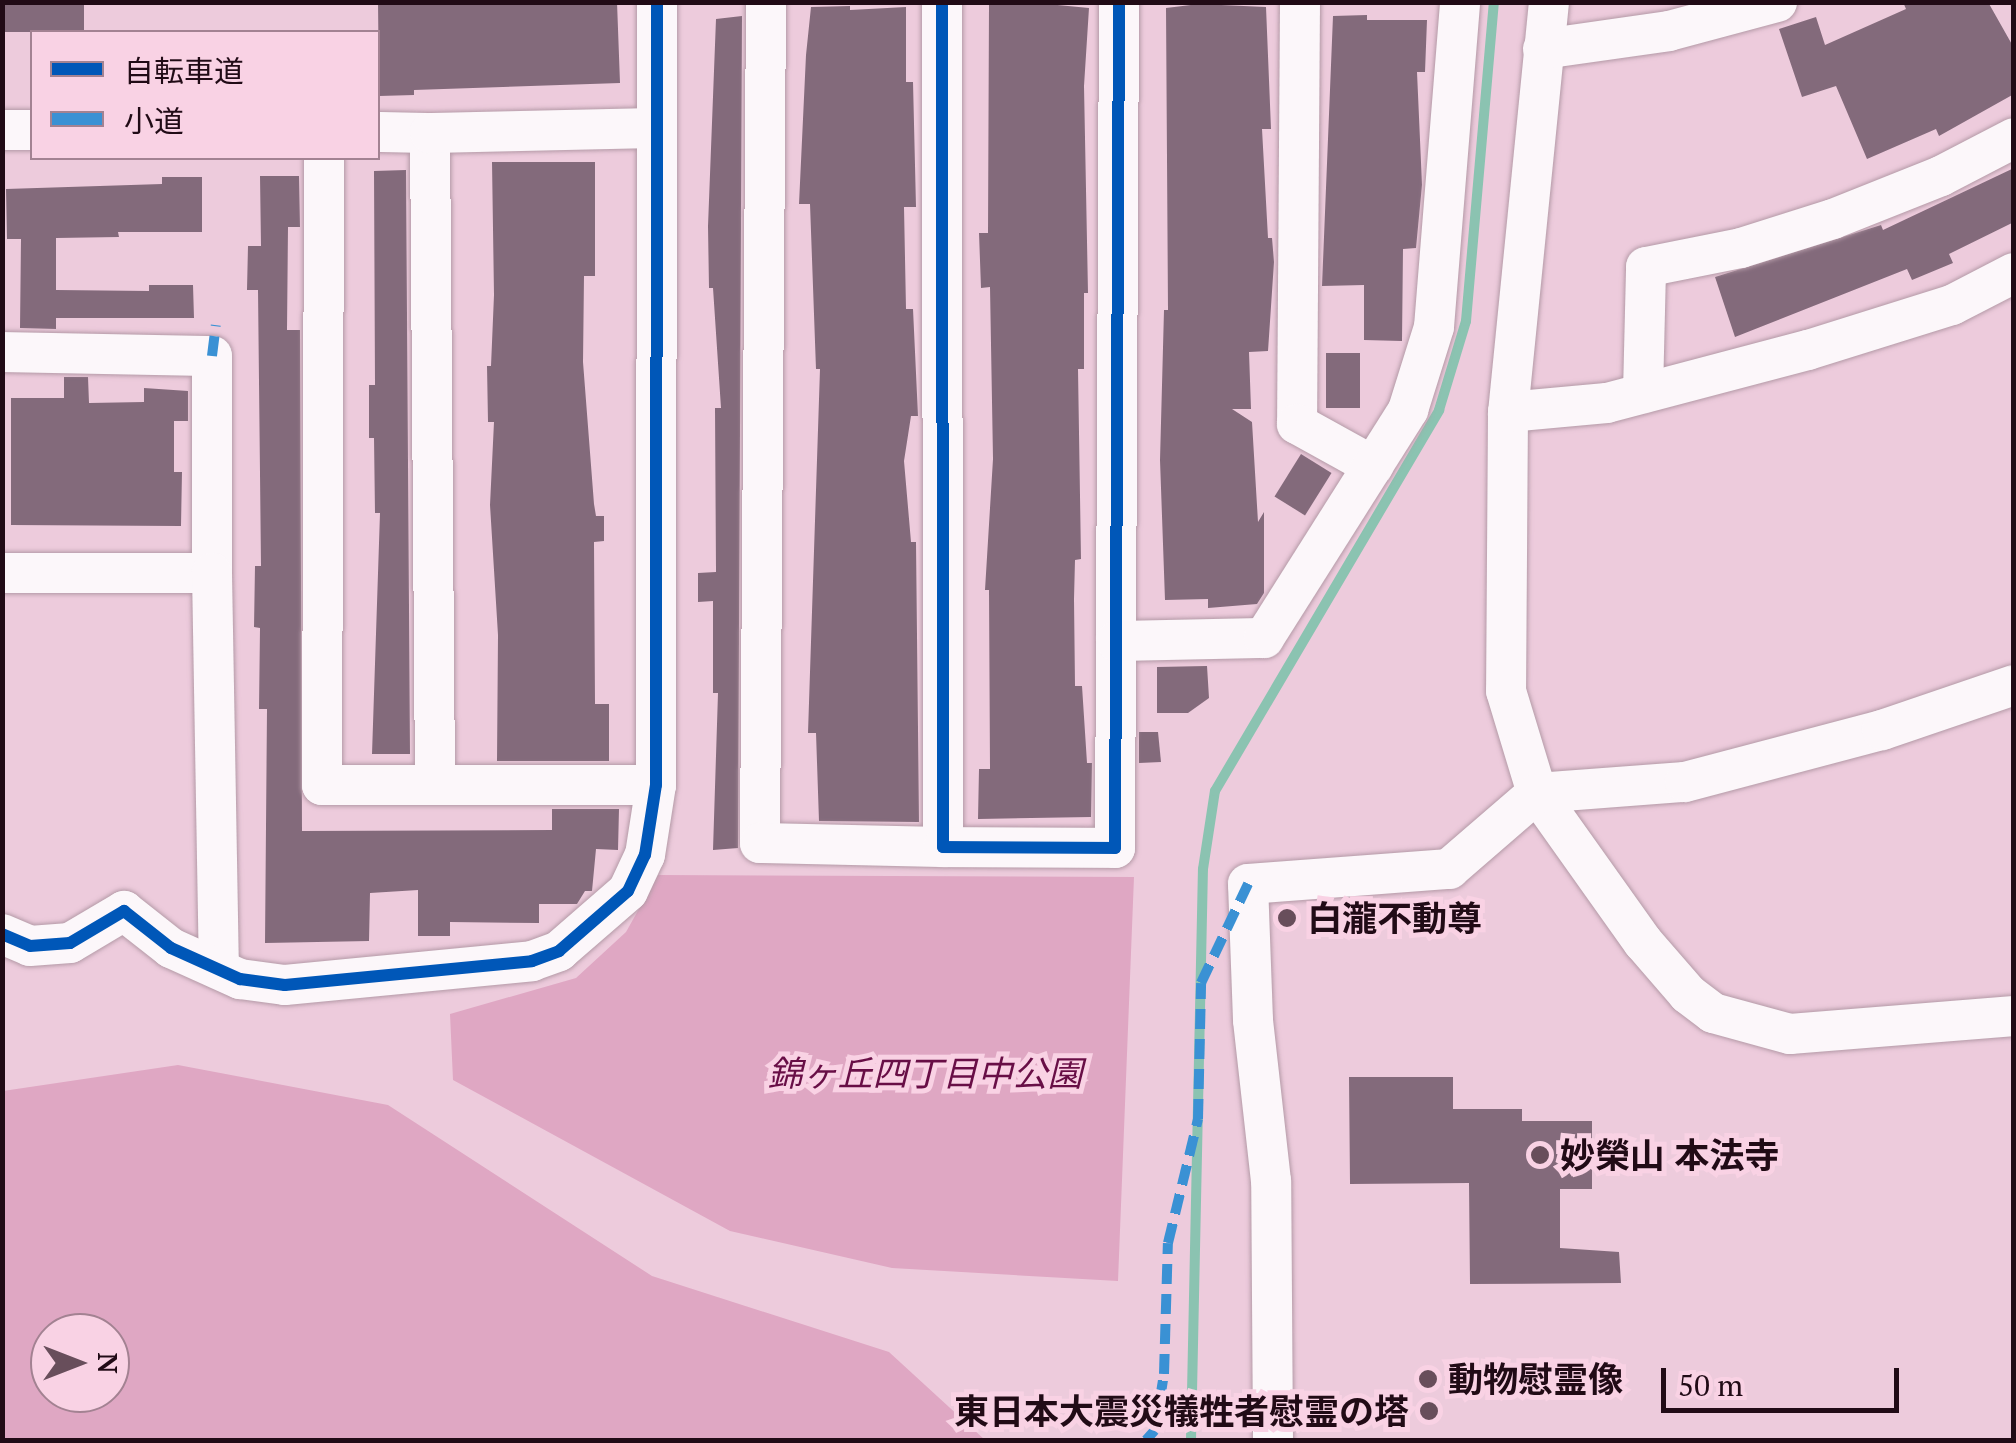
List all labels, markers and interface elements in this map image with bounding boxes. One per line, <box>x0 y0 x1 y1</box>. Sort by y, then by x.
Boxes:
legend <box>30 30 380 160</box>
text: 自転車道 <box>124 51 244 91</box>
text: 小道 <box>124 101 184 141</box>
place label: 白瀧不動尊 <box>1307 897 1482 939</box>
marker: 白瀧不動尊 <box>1276 907 1298 929</box>
park label: 錦ヶ丘四丁目中公園 <box>768 1052 1082 1094</box>
place label: 妙榮山 本法寺 <box>1560 1134 1779 1176</box>
marker: 妙榮山 本法寺 <box>1529 1144 1551 1166</box>
north arrow <box>30 1313 130 1413</box>
scale bar <box>1666 1348 1904 1410</box>
text: N <box>90 1352 127 1374</box>
place label: 動物慰霊像 <box>1448 1358 1623 1400</box>
text: 50 m <box>1678 1365 1743 1405</box>
marker: 動物慰霊像 <box>1417 1368 1439 1390</box>
place label: 東日本大震災犠牲者慰霊の塔 <box>954 1390 1409 1432</box>
marker: 東日本大震災犠牲者慰霊の塔 <box>1418 1400 1440 1422</box>

